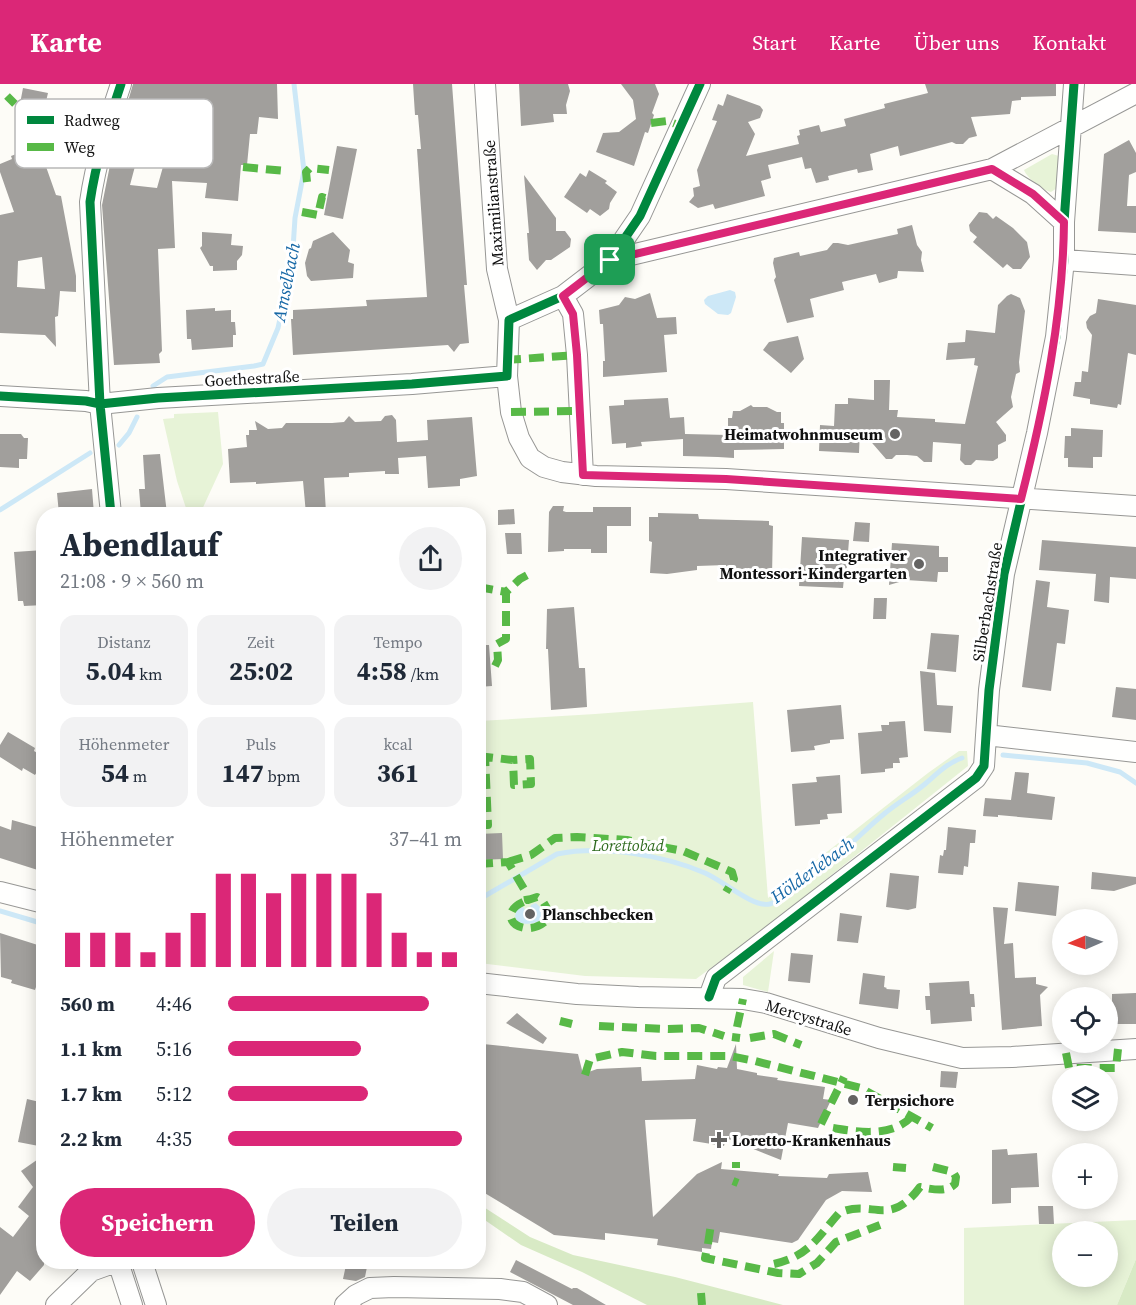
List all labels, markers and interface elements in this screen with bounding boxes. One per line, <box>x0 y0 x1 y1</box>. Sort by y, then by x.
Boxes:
text: Karte <box>30 23 102 61</box>
text: Start <box>752 28 796 57</box>
text: Karte <box>829 28 880 57</box>
text: Über uns <box>913 28 999 57</box>
text: Kontakt <box>1032 28 1106 57</box>
legend <box>15 99 213 168</box>
text: Radweg <box>64 109 120 131</box>
text: Weg <box>64 136 95 158</box>
street label: Maximilianstraße <box>478 139 508 267</box>
pin <box>584 234 635 285</box>
water label: Amselbach <box>266 240 306 325</box>
icon: arrive <box>593 243 626 276</box>
street label: Goethestraße <box>204 365 300 391</box>
place label: Heimatwohnmuseum <box>724 423 883 445</box>
marker: Heimatwohnmuseum <box>888 427 902 441</box>
text: Abendlauf <box>60 522 219 567</box>
button: share <box>399 527 462 590</box>
street label: Silberbachstraße <box>967 541 1007 663</box>
place label: Integrativer Montessori-Kindergarten <box>719 544 908 584</box>
marker: Integrativer Montessori-Kindergarten <box>912 557 926 571</box>
text: 21:08 · 9 × 560 m <box>60 567 204 595</box>
text: Distanz <box>97 631 151 653</box>
text: Zeit <box>248 631 274 653</box>
text: Tempo <box>374 631 423 653</box>
text: 5.04 <box>86 653 136 689</box>
text: 25:02 <box>229 653 293 689</box>
text: 4:58 <box>357 653 407 689</box>
text: km <box>136 663 162 685</box>
text: /km <box>407 663 439 685</box>
text: Höhenmeter <box>78 733 170 755</box>
text: Puls <box>246 733 276 755</box>
text: kcal <box>383 733 413 755</box>
text: 54 <box>101 755 129 791</box>
text: 147 <box>222 755 264 791</box>
text: 361 <box>377 755 419 791</box>
text: m <box>129 765 147 787</box>
text: bpm <box>264 765 300 787</box>
text: Höhenmeter <box>60 825 174 853</box>
text: 37–41 m <box>389 825 462 853</box>
water label: Hölderlebach <box>764 831 859 909</box>
park label: Lorettobad <box>591 834 665 856</box>
place label: Planschbecken <box>542 903 653 925</box>
marker: Planschbecken <box>523 907 537 921</box>
north arrow <box>1052 909 1118 975</box>
map controls <box>1052 909 1118 1287</box>
button: locate <box>1052 987 1118 1053</box>
text: 560 m <box>60 990 115 1018</box>
text: 4:46 <box>156 990 192 1018</box>
street label: Mercystraße <box>763 993 855 1041</box>
text: 1.1 km <box>60 1035 122 1063</box>
text: 5:16 <box>156 1035 192 1063</box>
button: layers <box>1052 1065 1118 1131</box>
text: 1.7 km <box>60 1080 122 1108</box>
text: 5:12 <box>156 1080 192 1108</box>
place label: Terpsichore <box>865 1089 954 1111</box>
marker: Terpsichore <box>846 1093 860 1107</box>
text: 2.2 km <box>60 1125 122 1153</box>
text: 4:35 <box>156 1125 192 1153</box>
place label: Loretto-Krankenhaus <box>732 1129 891 1151</box>
marker: Loretto-Krankenhaus <box>710 1131 728 1149</box>
button: + <box>1052 1143 1118 1209</box>
button: Speichern <box>60 1188 255 1257</box>
button: Teilen <box>267 1188 462 1257</box>
button: − <box>1052 1221 1118 1287</box>

